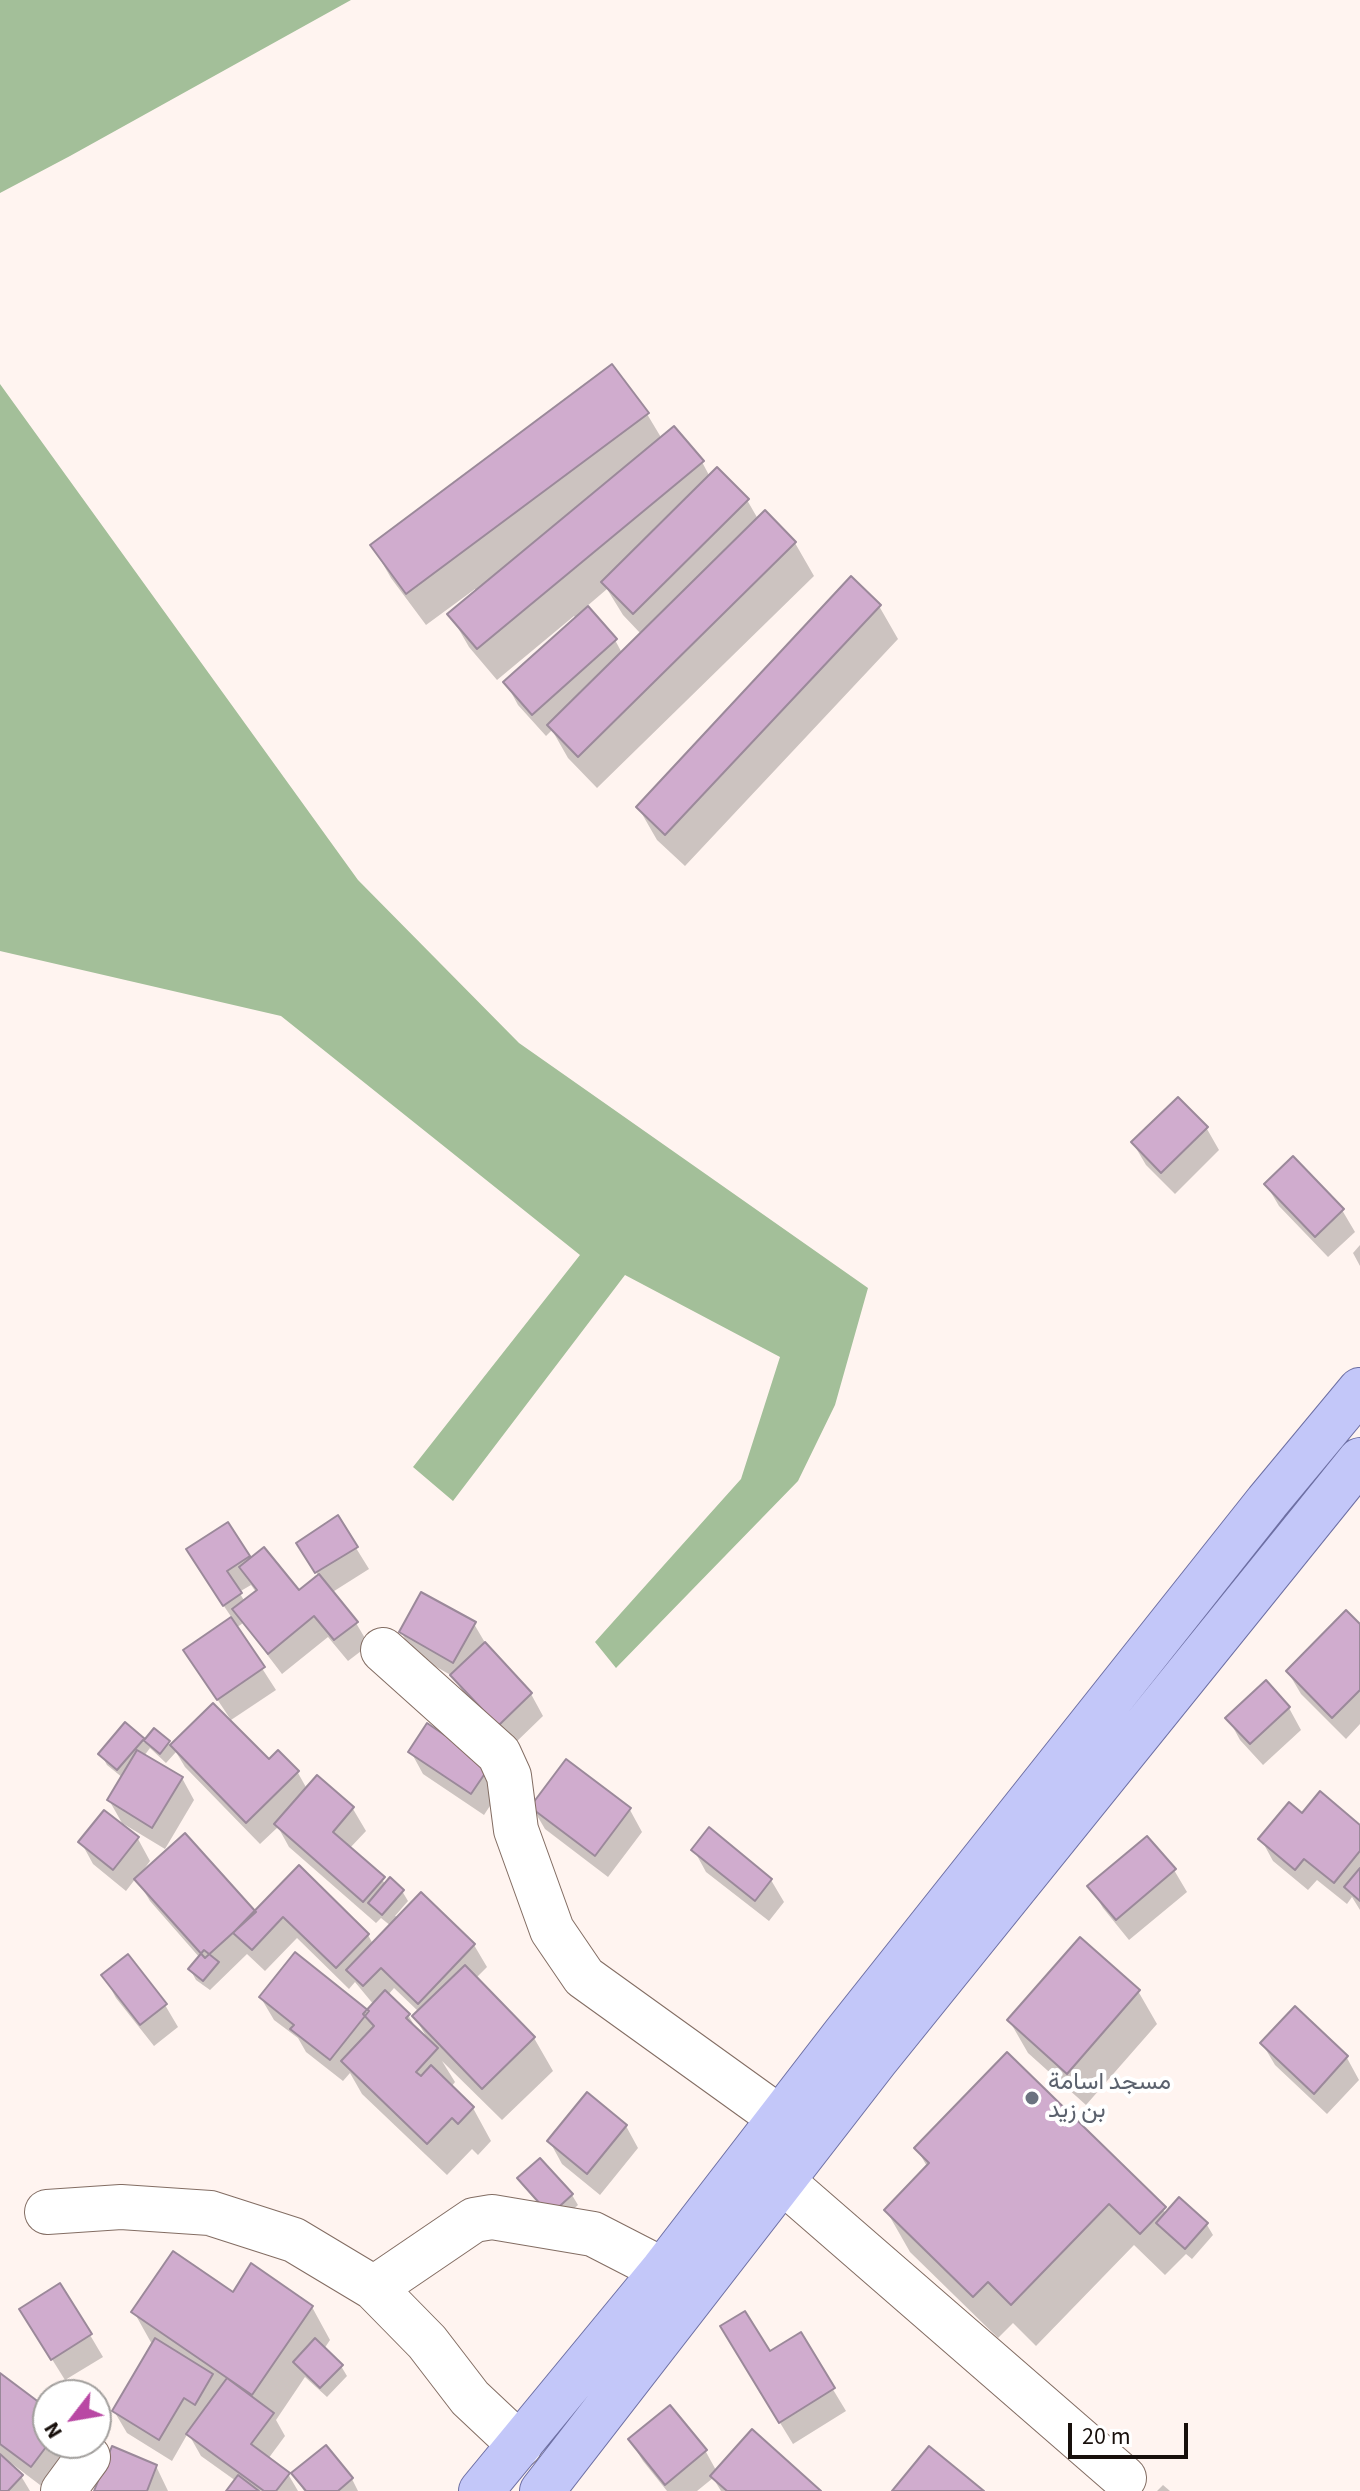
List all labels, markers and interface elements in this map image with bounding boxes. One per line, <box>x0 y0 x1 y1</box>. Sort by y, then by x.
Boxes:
place label: مسجد اسامة بن زيد <box>1048 2070 1171 2126</box>
marker: مسجد اسامة بن زيد <box>1023 2089 1041 2107</box>
north arrow <box>32 2379 112 2459</box>
scale bar <box>1072 2407 1192 2457</box>
text: N <box>36 2416 71 2445</box>
text: 20 m <box>1082 2419 1131 2454</box>

